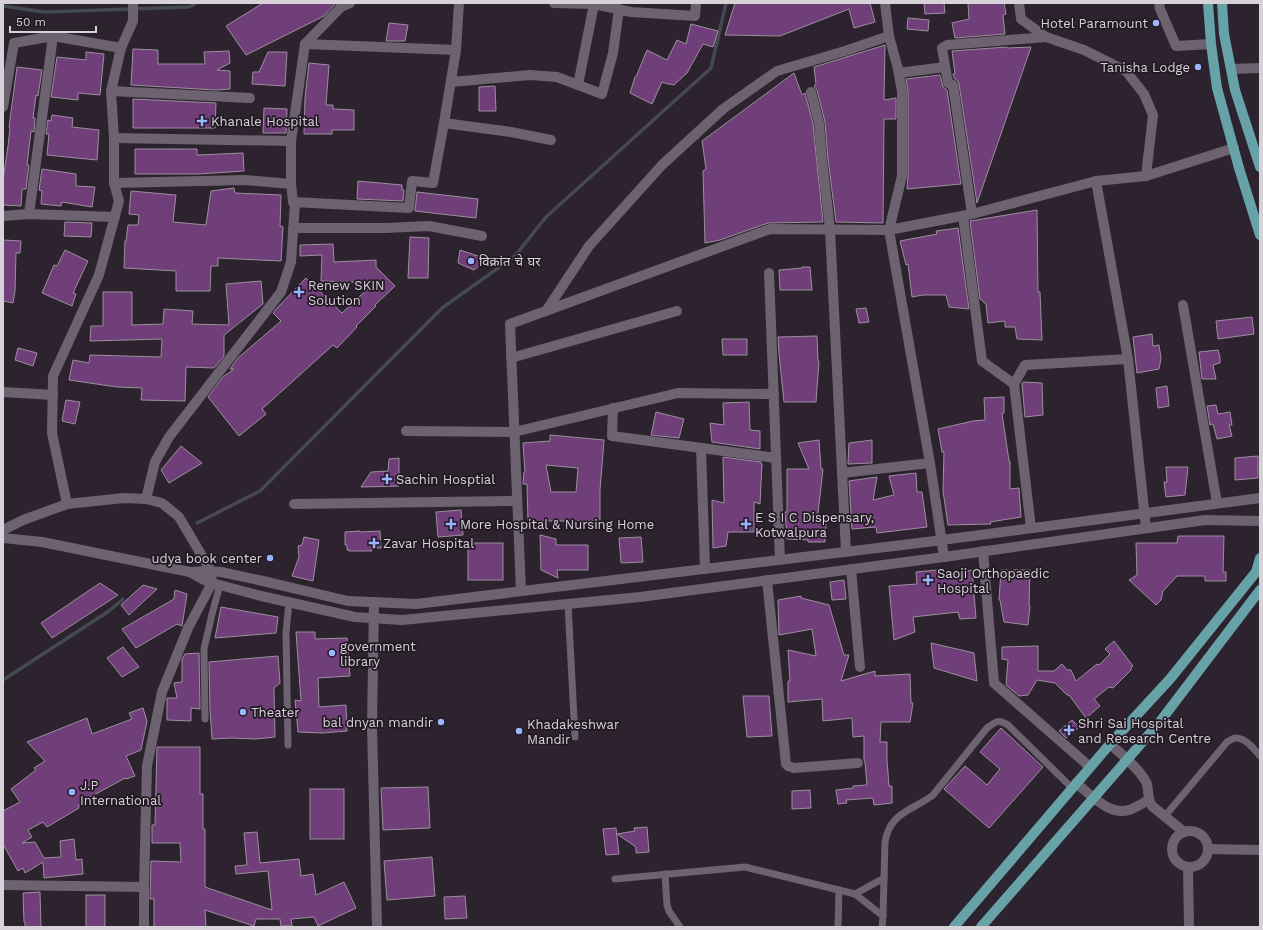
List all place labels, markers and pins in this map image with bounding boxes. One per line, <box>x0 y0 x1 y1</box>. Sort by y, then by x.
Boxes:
place label: Hotel Paramount <box>1041 16 1149 31</box>
marker: Hotel Paramount <box>1151 18 1161 28</box>
place label: Tanisha Lodge <box>1100 60 1190 75</box>
marker: Tanisha Lodge <box>1193 62 1203 72</box>
place label: Khanale Hospital <box>211 114 319 129</box>
marker: Khanale Hospital <box>196 115 208 127</box>
place label: विक्रांत चे घर <box>479 254 541 269</box>
marker: विक्रांत चे घर <box>466 256 476 266</box>
place label: Renew SKIN Solution <box>308 278 385 308</box>
marker: Renew SKIN Solution <box>293 286 305 298</box>
place label: Sachin Hosptial <box>396 472 495 487</box>
marker: Sachin Hosptial <box>381 473 393 485</box>
place label: E S I C Dispensary, Kotwalpura <box>755 510 874 540</box>
place label: More Hospital & Nursing Home <box>460 517 654 532</box>
marker: More Hospital & Nursing Home <box>445 518 457 530</box>
marker: E S I C Dispensary, Kotwalpura <box>740 518 752 530</box>
place label: Zavar Hospital <box>383 536 474 551</box>
marker: Zavar Hospital <box>368 537 380 549</box>
place label: udya book center <box>152 551 262 566</box>
marker: udya book center <box>265 553 275 563</box>
place label: Saoji Orthopaedic Hospital <box>937 566 1049 596</box>
marker: Saoji Orthopaedic Hospital <box>922 574 934 586</box>
place label: government library <box>340 639 416 669</box>
marker: government library <box>327 648 337 658</box>
place label: Theater <box>251 705 300 720</box>
marker: Theater <box>238 707 248 717</box>
place label: bal dnyan mandir <box>322 715 433 730</box>
place label: Shri Sai Hospital and Research Centre <box>1078 716 1211 746</box>
marker: bal dnyan mandir <box>436 717 446 727</box>
place label: Khadakeshwar Mandir <box>527 717 619 747</box>
marker: Shri Sai Hospital and Research Centre <box>1063 724 1075 736</box>
marker: Khadakeshwar Mandir <box>514 726 524 736</box>
place label: J.P International <box>80 778 161 808</box>
marker: J.P International <box>67 787 77 797</box>

